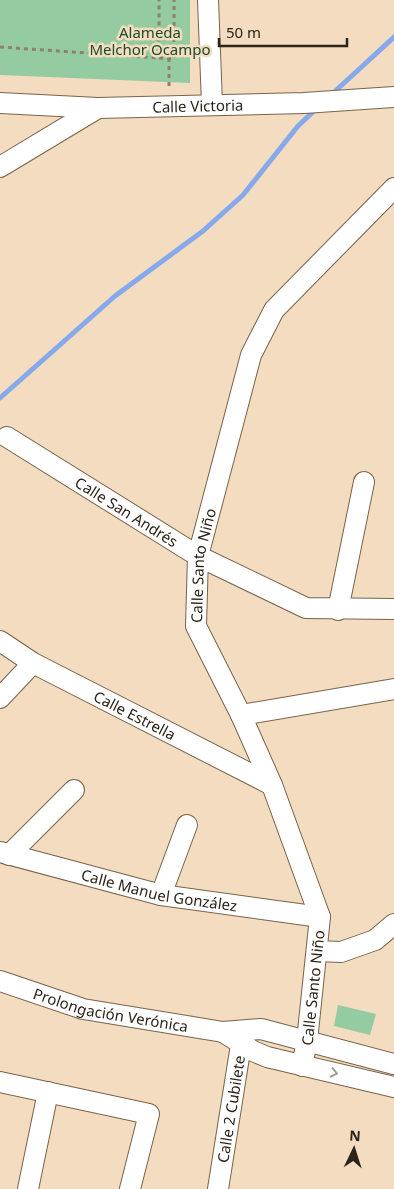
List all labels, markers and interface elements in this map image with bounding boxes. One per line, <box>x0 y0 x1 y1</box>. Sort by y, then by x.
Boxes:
scale bar <box>219 15 346 47</box>
park label: Alameda Melchor Ocampo <box>89 22 211 59</box>
text: 50 m <box>226 22 261 42</box>
street label: Calle Victoria <box>152 94 244 117</box>
street label: Calle San Andrés <box>71 472 182 551</box>
street label: Calle Santo Niño <box>186 506 220 623</box>
street label: Calle Estrella <box>90 686 179 744</box>
street label: Calle Manuel González <box>79 864 238 915</box>
street label: Calle Santo Niño <box>297 929 329 1047</box>
street label: Prolongación Verónica <box>31 983 190 1036</box>
street label: Calle 2 Cubilete <box>212 1054 249 1164</box>
one-way arrow <box>329 1067 338 1078</box>
north arrow <box>329 1124 379 1174</box>
text: N <box>349 1126 361 1145</box>

